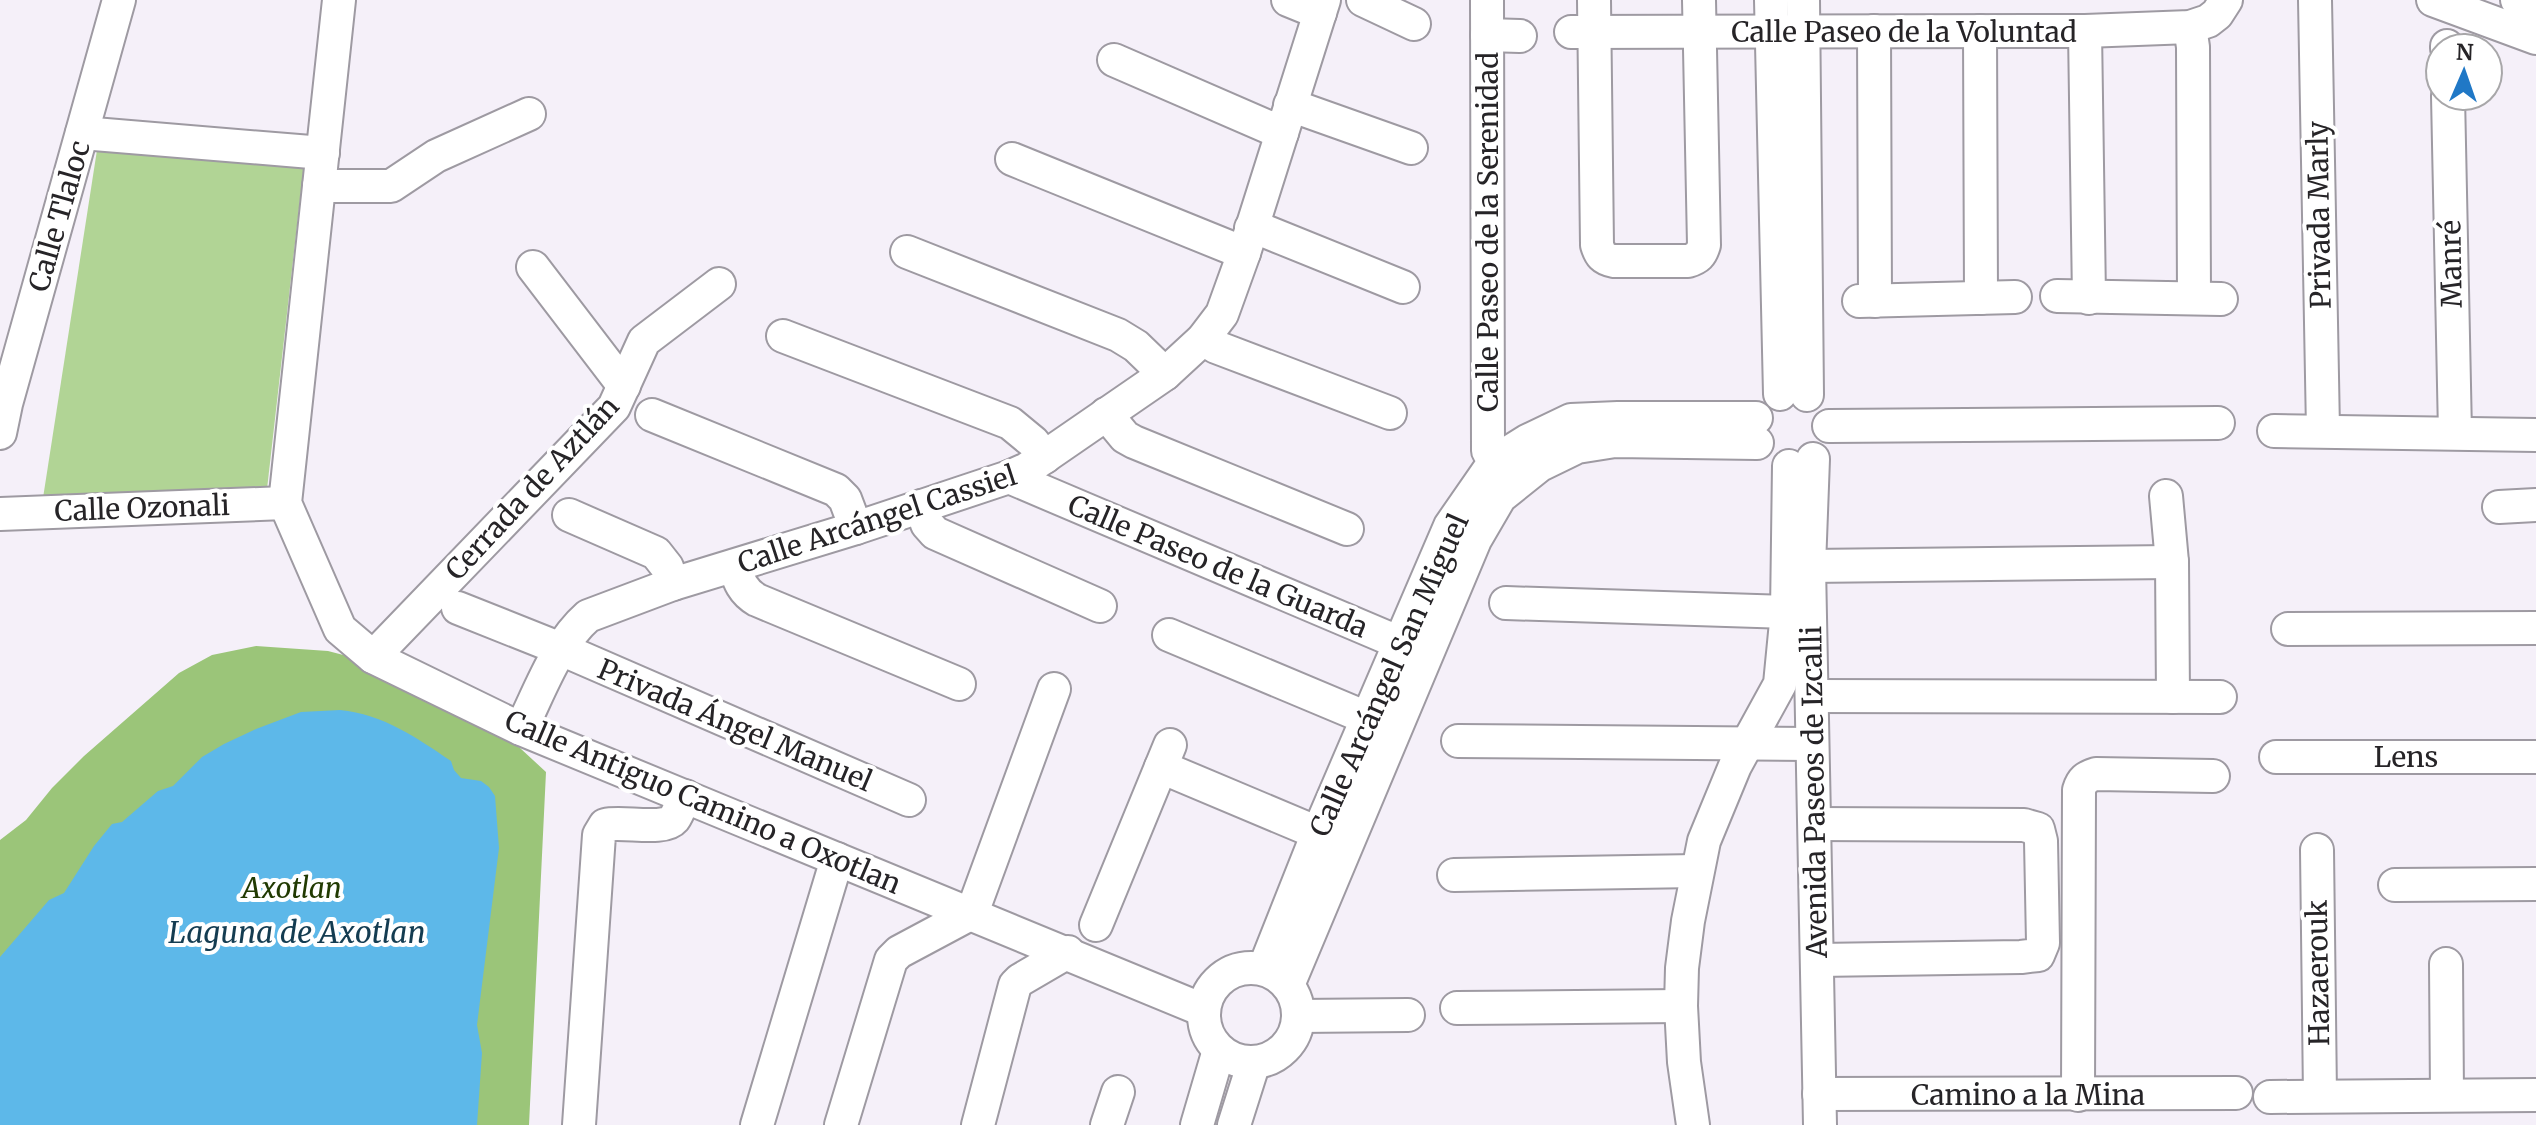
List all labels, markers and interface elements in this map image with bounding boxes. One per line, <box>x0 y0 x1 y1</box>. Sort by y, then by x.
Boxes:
street label: Calle Paseo de la Voluntad <box>1731 14 2077 50</box>
north arrow <box>2424 32 2504 112</box>
text: N <box>2456 38 2474 66</box>
street label: Calle Paseo de la Serenidad <box>1470 52 1506 412</box>
street label: Privada Marly <box>2299 120 2339 309</box>
street label: Calle Tlaloc <box>20 136 98 296</box>
street label: Manré <box>2432 220 2470 308</box>
street label: Cerrada de Aztlán <box>437 388 627 588</box>
street label: Calle Arcángel Cassiel <box>733 457 1021 581</box>
street label: Calle Paseo de la Guarda <box>1063 486 1373 646</box>
street label: Calle Ozonali <box>54 487 230 529</box>
street label: Calle Arcángel San Miguel <box>1302 508 1477 842</box>
street label: Avenida Paseos de Izcalli <box>1793 626 1835 959</box>
street label: Privada Ángel Manuel <box>592 651 878 799</box>
street label: Calle Antiguo Camino a Oxotlan <box>500 702 906 902</box>
street label: Lens <box>2374 739 2438 775</box>
park label: Axotlan <box>240 870 342 906</box>
street label: Hazaerouk <box>2299 899 2337 1046</box>
water label: Laguna de Axotlan <box>168 913 426 951</box>
street label: Camino a la Mina <box>1911 1077 2145 1113</box>

